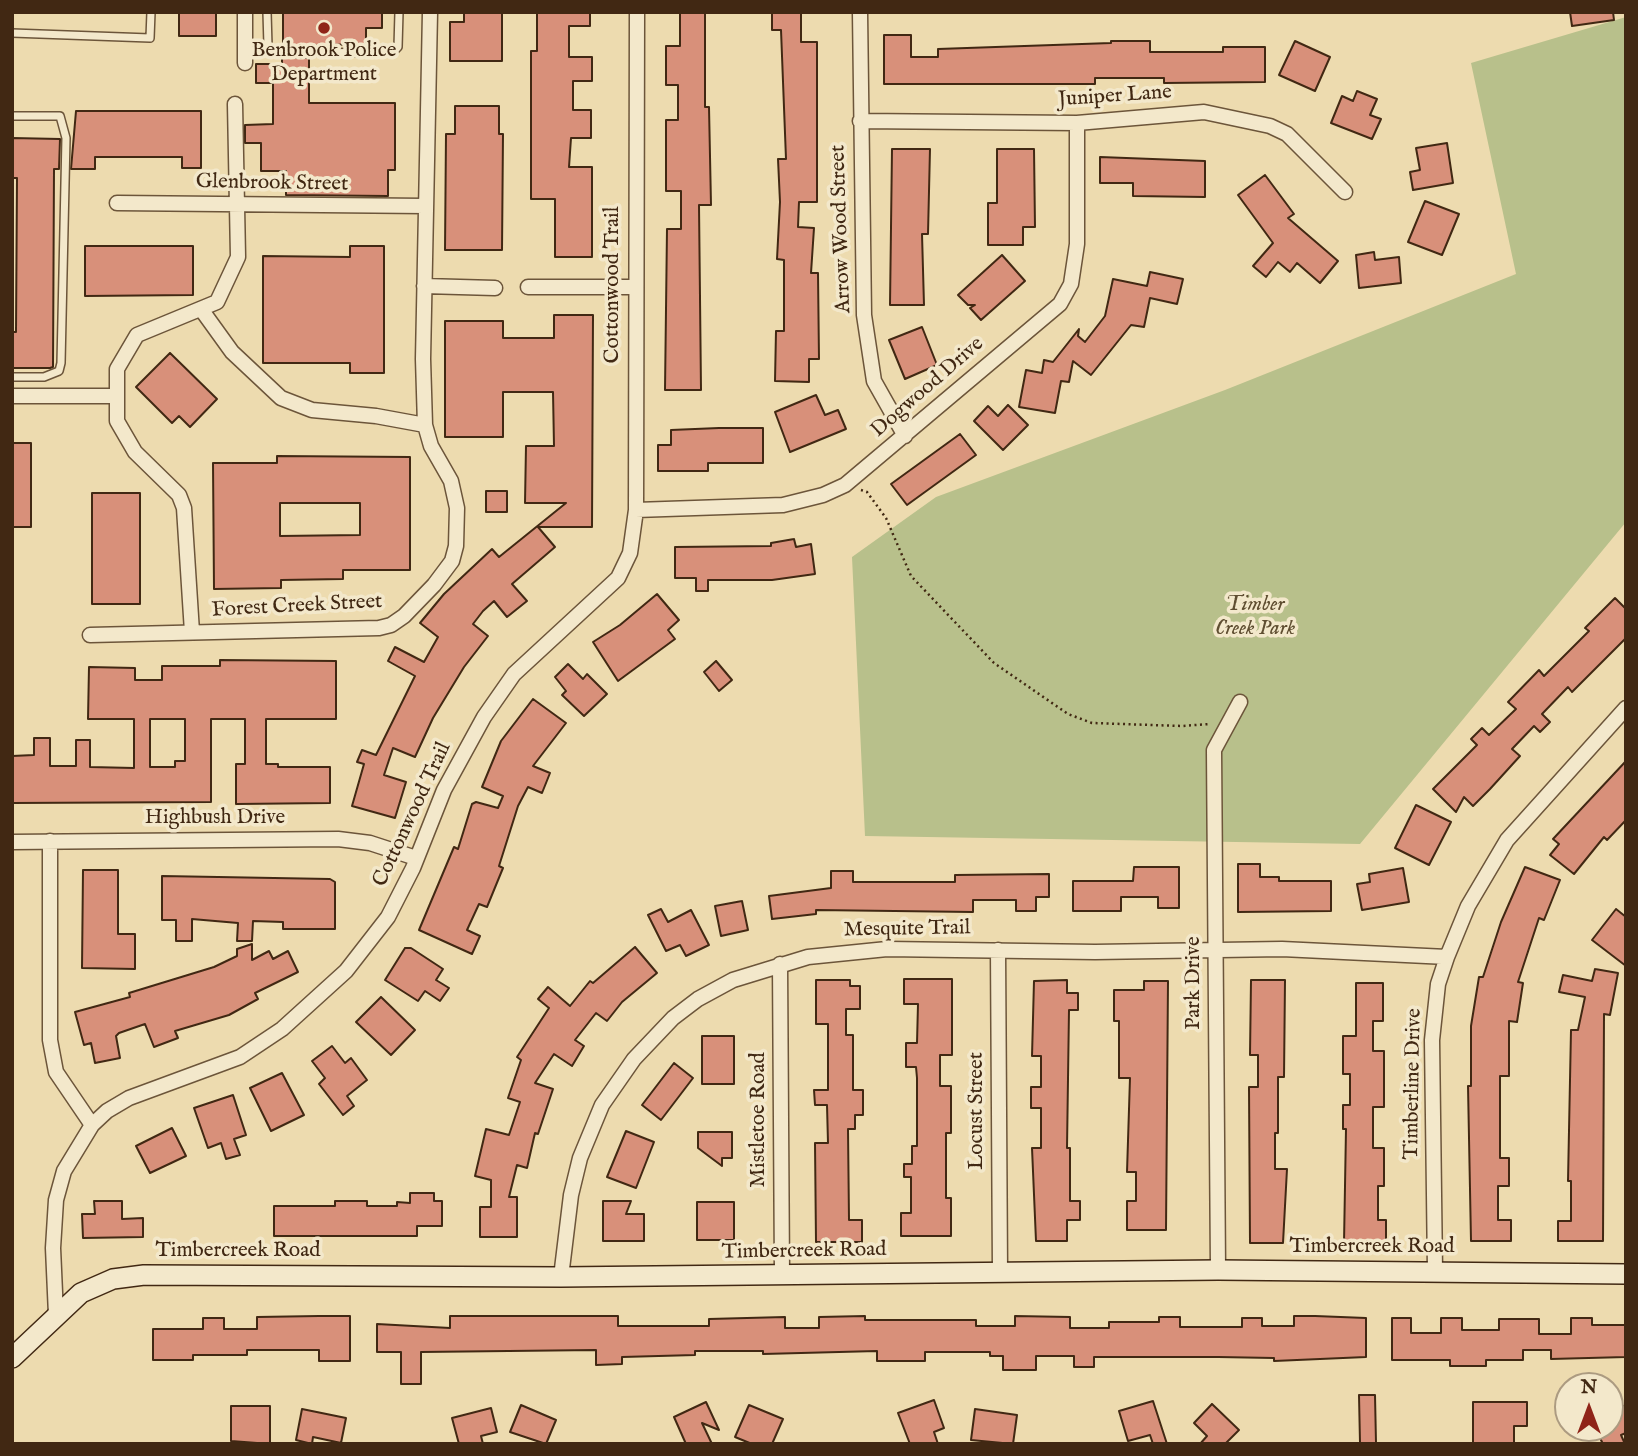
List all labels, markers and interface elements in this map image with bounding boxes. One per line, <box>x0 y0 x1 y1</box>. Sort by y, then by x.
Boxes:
marker: Benbrook Police Department <box>316 20 332 36</box>
place label: Benbrook Police Department <box>252 39 396 89</box>
street label: Juniper Lane <box>1057 80 1173 114</box>
street label: Arrow Wood Street <box>826 144 858 314</box>
street label: Glenbrook Street <box>196 170 348 198</box>
street label: Cottonwood Trail <box>601 207 627 363</box>
street label: Dogwood Drive <box>867 332 989 444</box>
street label: Forest Creek Street <box>211 590 383 624</box>
park label: Timber Creek Park <box>1215 593 1295 643</box>
street label: Cottonwood Trail <box>368 739 458 891</box>
street label: Highbush Drive <box>145 806 285 832</box>
street label: Mesquite Trail <box>843 916 971 944</box>
street label: Park Drive <box>1182 936 1208 1030</box>
street label: Timberline Drive <box>1400 1008 1428 1160</box>
street label: Mistletoe Road <box>747 1052 773 1188</box>
street label: Locust Street <box>965 1052 991 1170</box>
street label: Timbercreek Road <box>1290 1235 1454 1261</box>
street label: Timbercreek Road <box>721 1238 887 1266</box>
street label: Timbercreek Road <box>156 1239 320 1265</box>
north arrow <box>1554 1372 1624 1442</box>
text: N <box>1581 1376 1597 1400</box>

